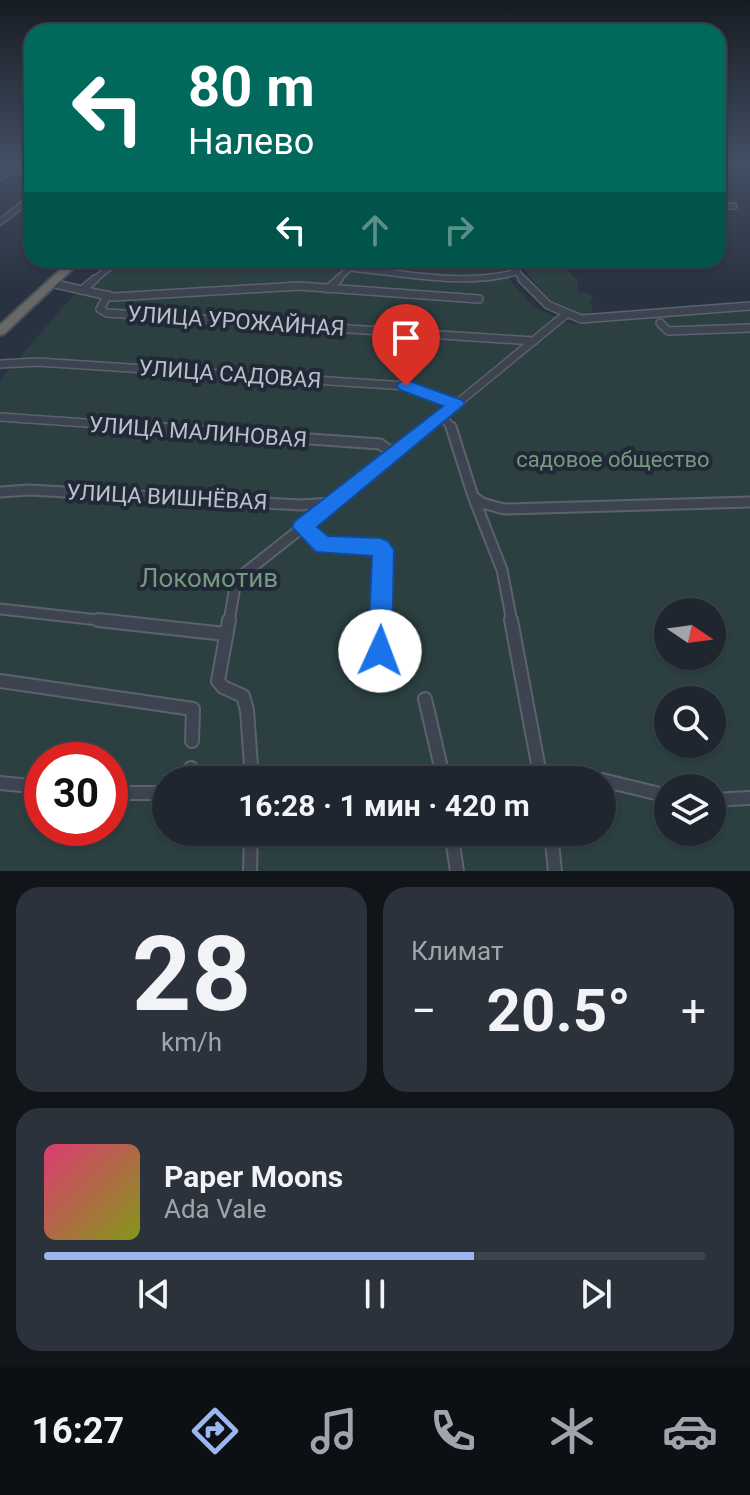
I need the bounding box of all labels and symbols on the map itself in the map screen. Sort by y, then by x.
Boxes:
street label: УЛИЦА УРОЖАЙНАЯ [127,301,345,341]
pin [372,304,440,386]
street label: УЛИЦА САДОВАЯ [138,355,322,393]
street label: УЛИЦА МАЛИНОВАЯ [88,412,308,452]
park label: садовое общество [516,447,710,472]
street label: УЛИЦА ВИШНЁВАЯ [66,479,268,515]
park label: Локомотив [140,563,278,593]
north arrow [654,598,726,670]
position arrow [338,609,422,693]
speed limit sign: 30 [24,742,128,846]

